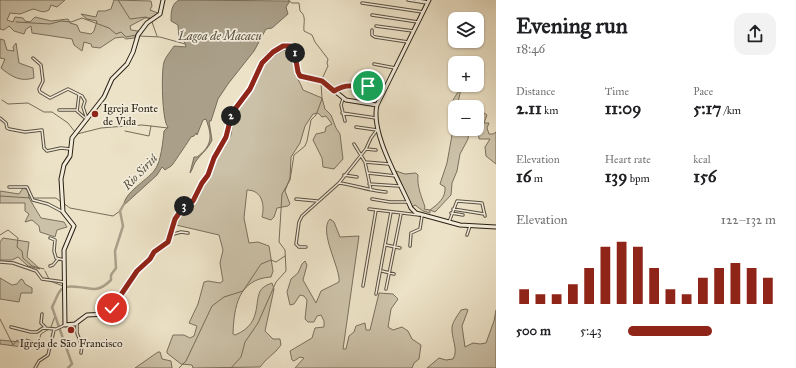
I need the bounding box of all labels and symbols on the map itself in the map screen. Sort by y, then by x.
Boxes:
water label: Lagoa de Macacu [177,29,262,43]
pin: 1 [285,43,305,63]
pin [351,69,385,103]
place label: Igreja Fonte de Vida [103,102,158,128]
pin: 2 [221,106,241,126]
marker: Igreja Fonte de Vida [90,109,100,119]
water label: Rio Siriú [119,151,161,193]
pin: 3 [174,196,194,216]
pin [95,291,129,325]
marker: Igreja de São Francisco [66,325,76,335]
place label: Igreja de São Francisco [19,337,123,350]

